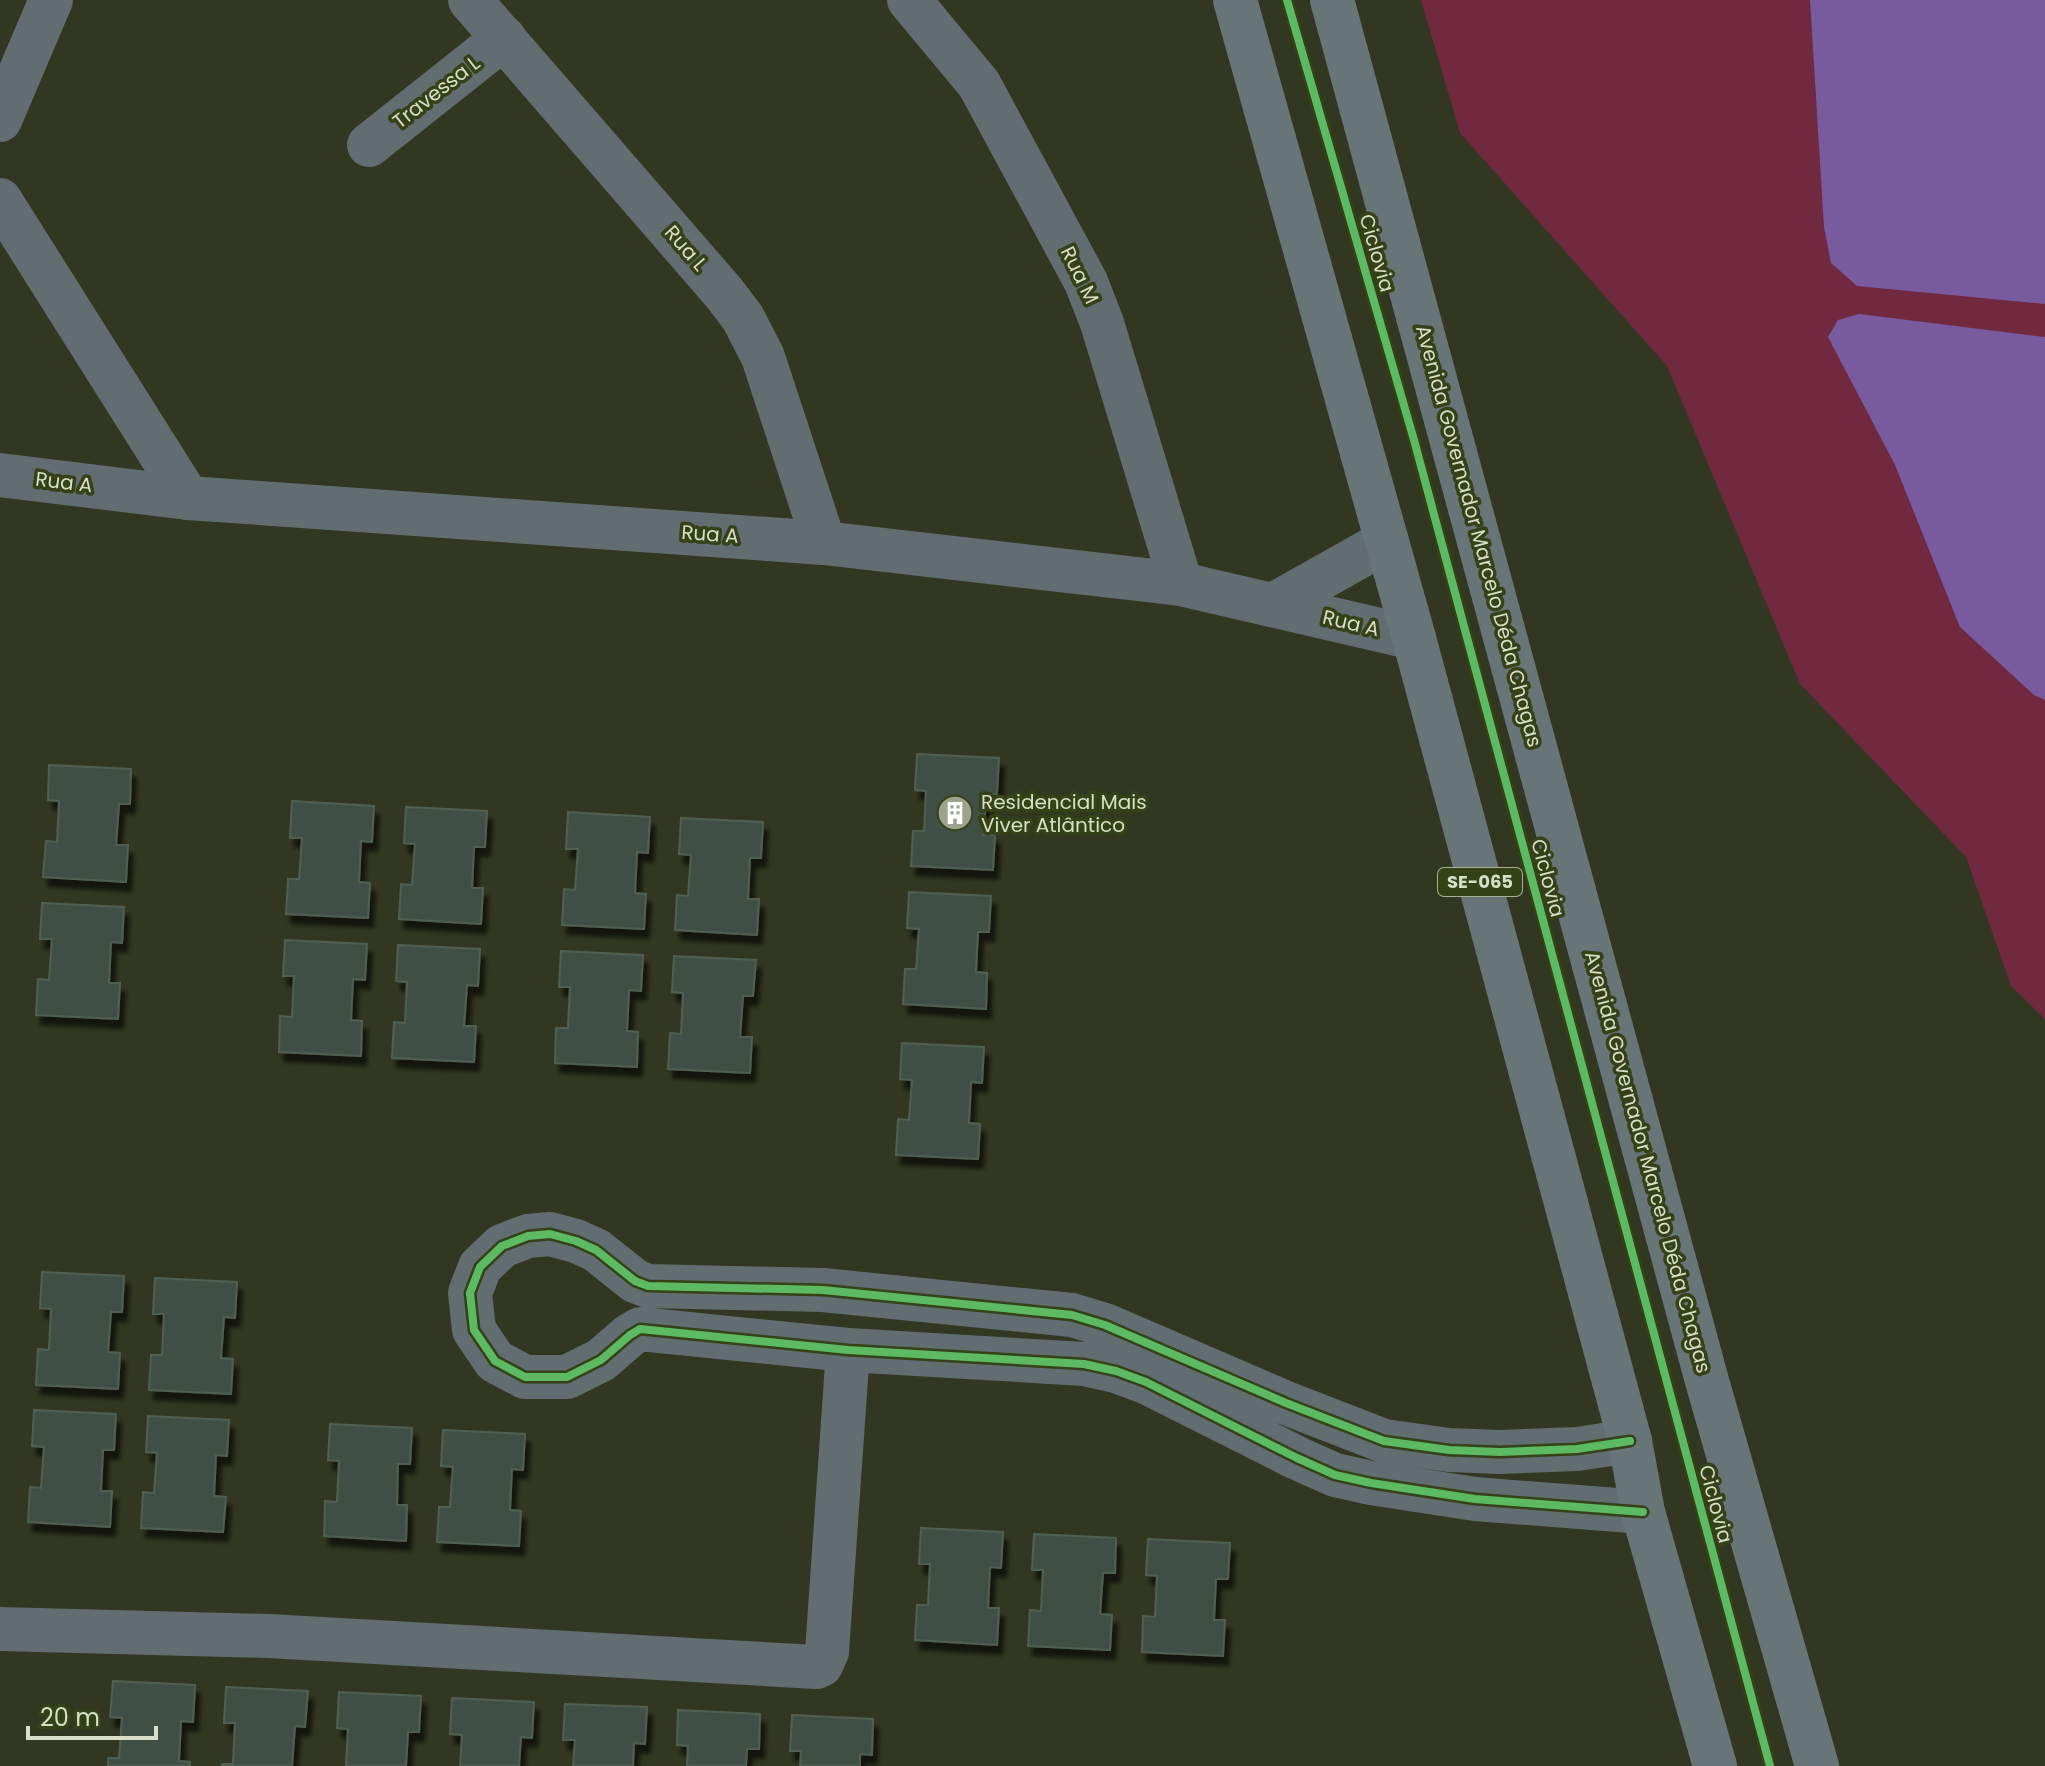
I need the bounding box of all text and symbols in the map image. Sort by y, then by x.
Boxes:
street label: Travessa L [386,49,486,135]
street label: Ciclovia [1353,211,1401,295]
street label: Rua L [658,219,714,277]
street label: Rua M [1054,241,1106,309]
street label: Avenida Governador Marcelo Déda Chagas [1409,322,1549,750]
street label: Rua A [34,465,94,499]
street label: Rua A [680,518,740,550]
street label: Rua A [1320,603,1382,643]
place label: Residencial Mais Viver Atlântico [981,788,1147,839]
building icon: Residencial Mais Viver Atlântico [936,794,974,832]
street label: Ciclovia [1524,836,1572,920]
road number: SE-065 [1438,868,1522,896]
street label: Avenida Governador Marcelo Déda Chagas [1578,948,1718,1376]
street label: Ciclovia [1692,1462,1740,1546]
scale bar [28,1690,156,1740]
text: 20 m [40,1701,100,1734]

